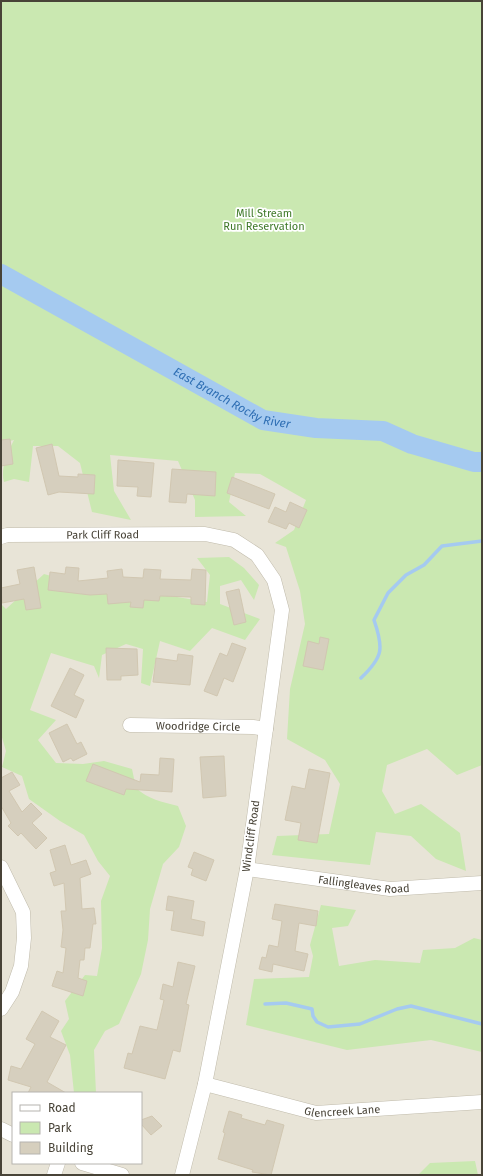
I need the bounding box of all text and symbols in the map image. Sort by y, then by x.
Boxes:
park label: Mill Stream Run Reservation [223,207,305,233]
water label: East Branch Rocky River [171,364,292,431]
street label: Park Cliff Road [66,528,139,541]
street label: Woodridge Circle [156,719,240,733]
street label: Windcliff Road [240,799,262,873]
street label: Fallingleaves Road [317,873,410,896]
legend [12,1092,142,1164]
text: Road [48,1101,76,1115]
street label: Glencreek Lane [303,1102,381,1120]
text: Park [48,1121,72,1135]
text: Building [48,1141,94,1155]

